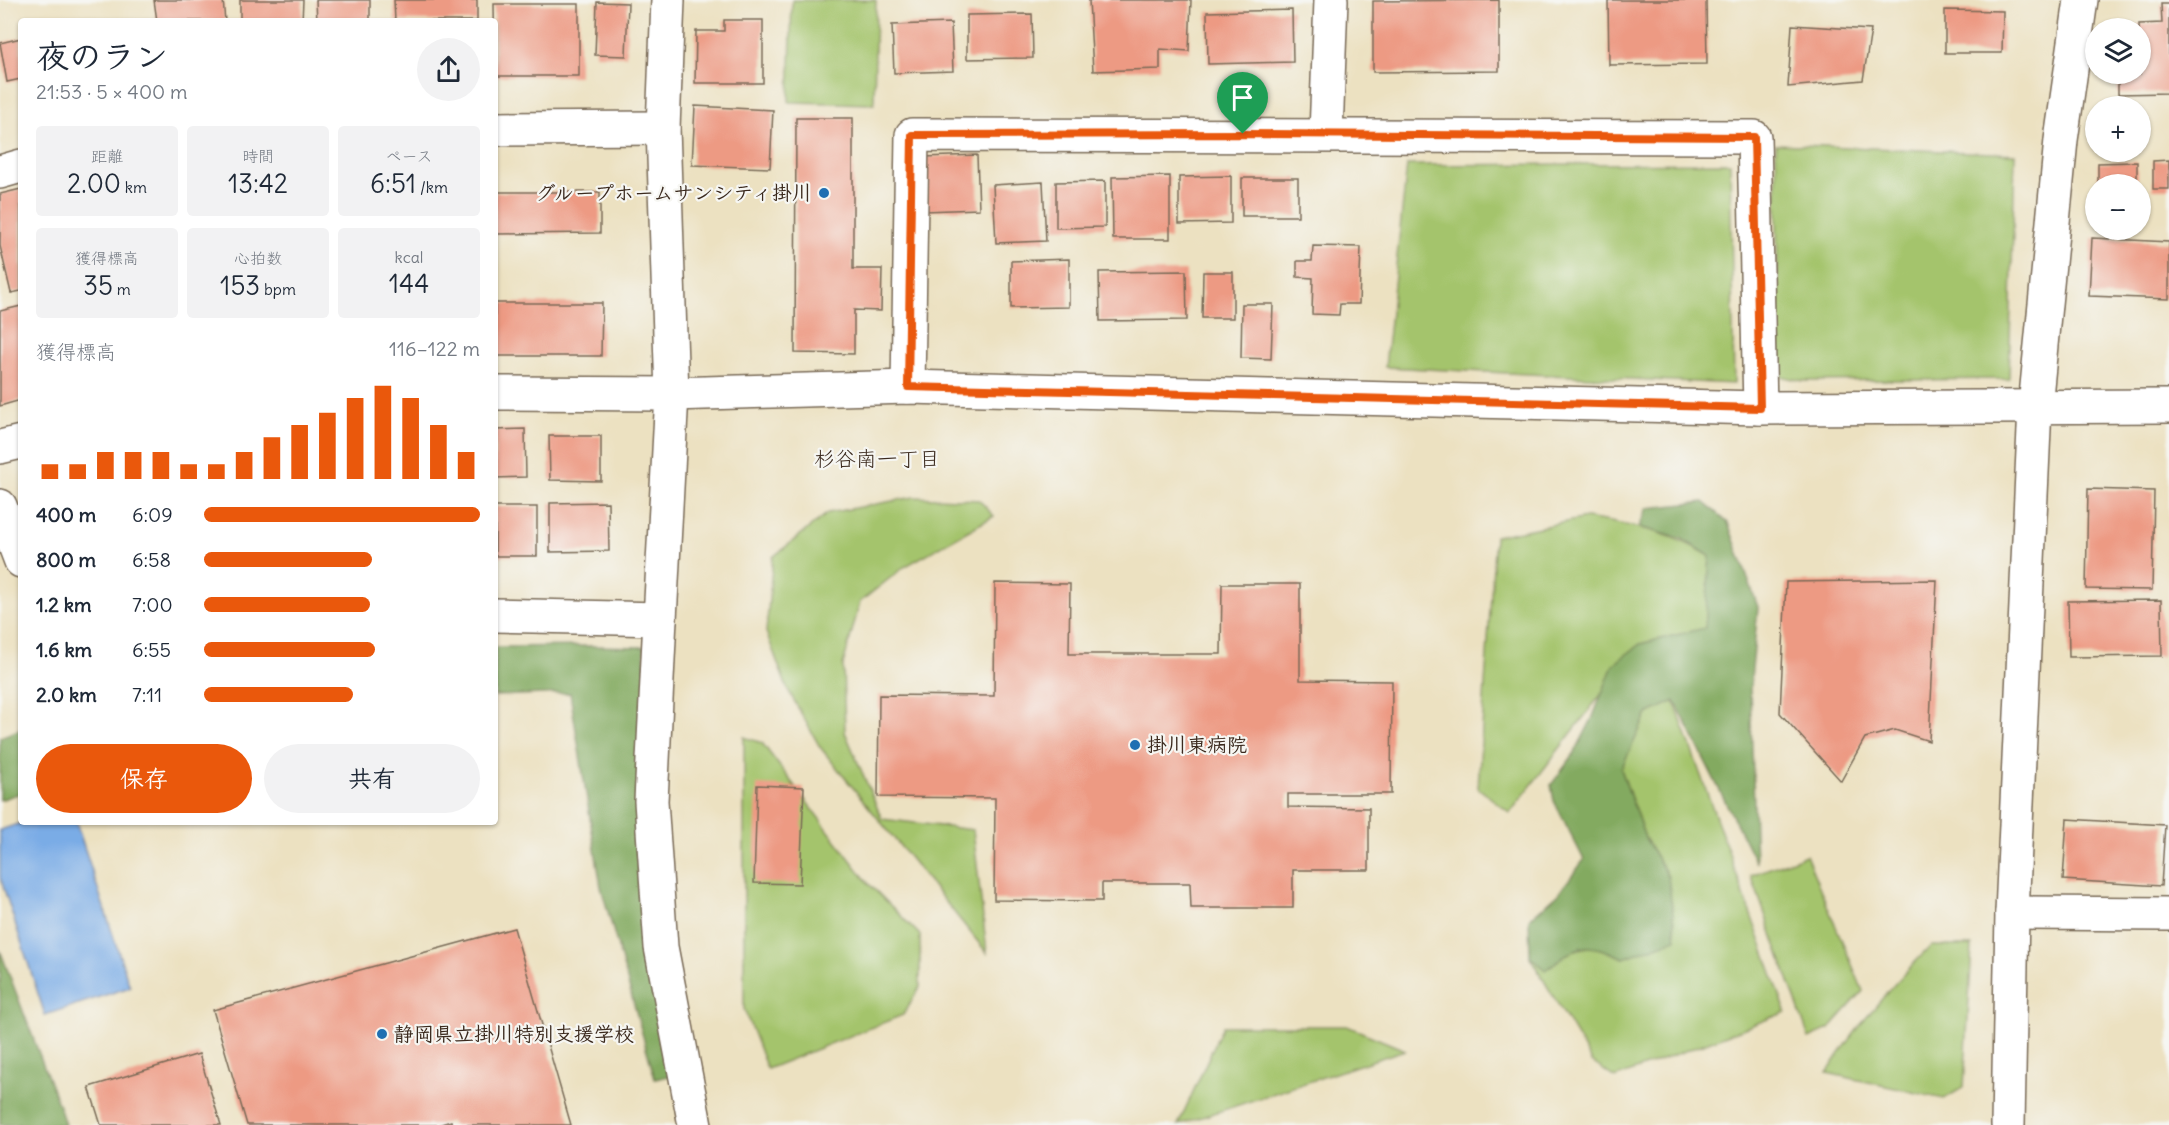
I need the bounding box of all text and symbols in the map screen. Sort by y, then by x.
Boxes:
map controls [2085,18,2151,240]
button: layers [2085,18,2151,84]
text: 夜のラン [36,35,168,77]
button: share [417,38,480,101]
pin [1217,72,1268,134]
text: 21:53 · 5 × 400 m [36,79,188,104]
icon: arrive [1226,81,1259,114]
button: + [2085,96,2151,162]
text: 距離 [91,146,123,166]
text: 時間 [242,146,274,166]
text: ペース [385,146,433,166]
text: 2.00 [67,167,121,200]
text: 13:42 [228,167,288,200]
text: 6:51 [370,167,416,200]
button: − [2085,174,2151,240]
text: km [121,177,147,197]
text: /km [416,177,448,197]
place label: グループホームサンシティ掛川 [536,180,812,205]
marker: グループホームサンシティ掛川 [817,186,831,200]
text: kcal [395,247,423,267]
text: 獲得標高 [75,248,139,268]
text: 心拍数 [234,248,282,268]
text: 144 [389,267,429,300]
text: 35 [83,269,113,302]
text: 153 [220,269,260,302]
text: m [113,279,131,299]
text: bpm [260,279,296,299]
text: 116–122 m [389,336,480,361]
text: 獲得標高 [36,339,116,364]
district label: 杉谷南一丁目 [814,445,940,472]
text: 400 m [36,502,96,527]
text: 6:09 [132,502,173,527]
text: 800 m [36,547,96,572]
text: 6:58 [132,547,171,572]
text: 1.2 km [36,592,92,617]
text: 7:00 [132,592,173,617]
text: 1.6 km [36,637,92,662]
text: 6:55 [132,637,171,662]
text: 2.0 km [36,682,97,707]
text: 7:11 [132,682,162,707]
place label: 掛川東病院 [1147,732,1247,757]
marker: 掛川東病院 [1128,738,1142,752]
button: 保存 [36,744,252,813]
button: 共有 [264,744,480,813]
place label: 静岡県立掛川特別支援学校 [394,1021,634,1046]
marker: 静岡県立掛川特別支援学校 [375,1027,389,1041]

